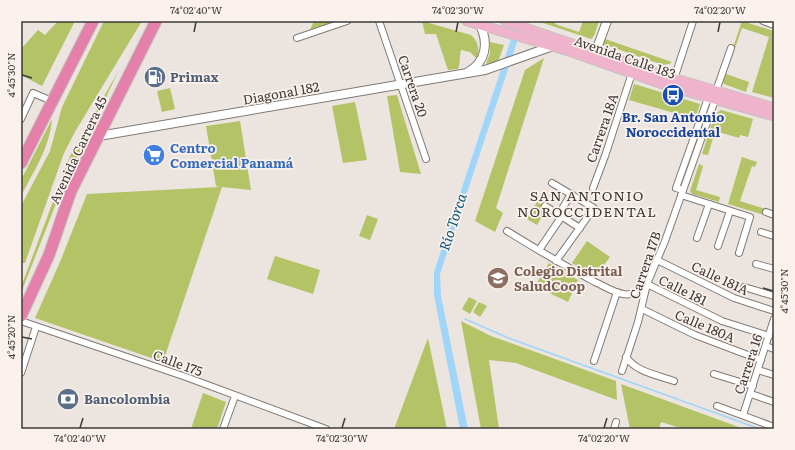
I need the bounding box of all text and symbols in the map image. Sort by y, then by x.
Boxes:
text: 74°02'40"W [170,2,222,17]
text: 74°02'30"W [432,2,484,17]
text: 74°02'20"W [694,2,746,17]
street label: Avenida Calle 183 [572,30,678,83]
street label: Carrera 20 [394,52,433,120]
text: 4°45'30"N [3,53,18,97]
fuel station icon: Primax [142,64,168,90]
place label: Primax [170,67,219,86]
street label: Diagonal 182 [241,76,321,109]
bus stop icon: Br. San Antonio Noroccidental [660,82,686,108]
street label: Carrera 18A [581,90,622,165]
street label: Avenida Carrera 45 [44,92,111,207]
place label: Br. San Antonio Noroccidental [622,107,724,141]
place label: Centro Comercial Panamá [170,138,294,172]
supermarket icon: Centro Comercial Panamá [141,142,167,168]
district label: SAN ANTONIO NOROCCIDENTAL [517,185,657,221]
water label: Río Torca [433,190,471,253]
street label: Carrera 17B [624,228,665,301]
street label: Calle 181A [688,256,752,299]
place label: Colegio Distrital SaludCoop [514,261,623,295]
school or university icon: Colegio Distrital SaludCoop [485,265,511,291]
text: 4°45'30"N [776,269,791,313]
street label: Calle 181 [656,270,711,309]
street label: Calle 180A [672,304,738,347]
text: 4°45'20"N [3,315,18,359]
street label: Carrera 16 [729,331,766,397]
street label: Calle 175 [151,345,206,380]
bank icon: Bancolombia [55,386,81,412]
place label: Bancolombia [84,389,171,408]
text: 74°02'40"W [54,430,106,445]
text: 74°02'30"W [316,430,368,445]
text: 74°02'20"W [578,430,630,445]

